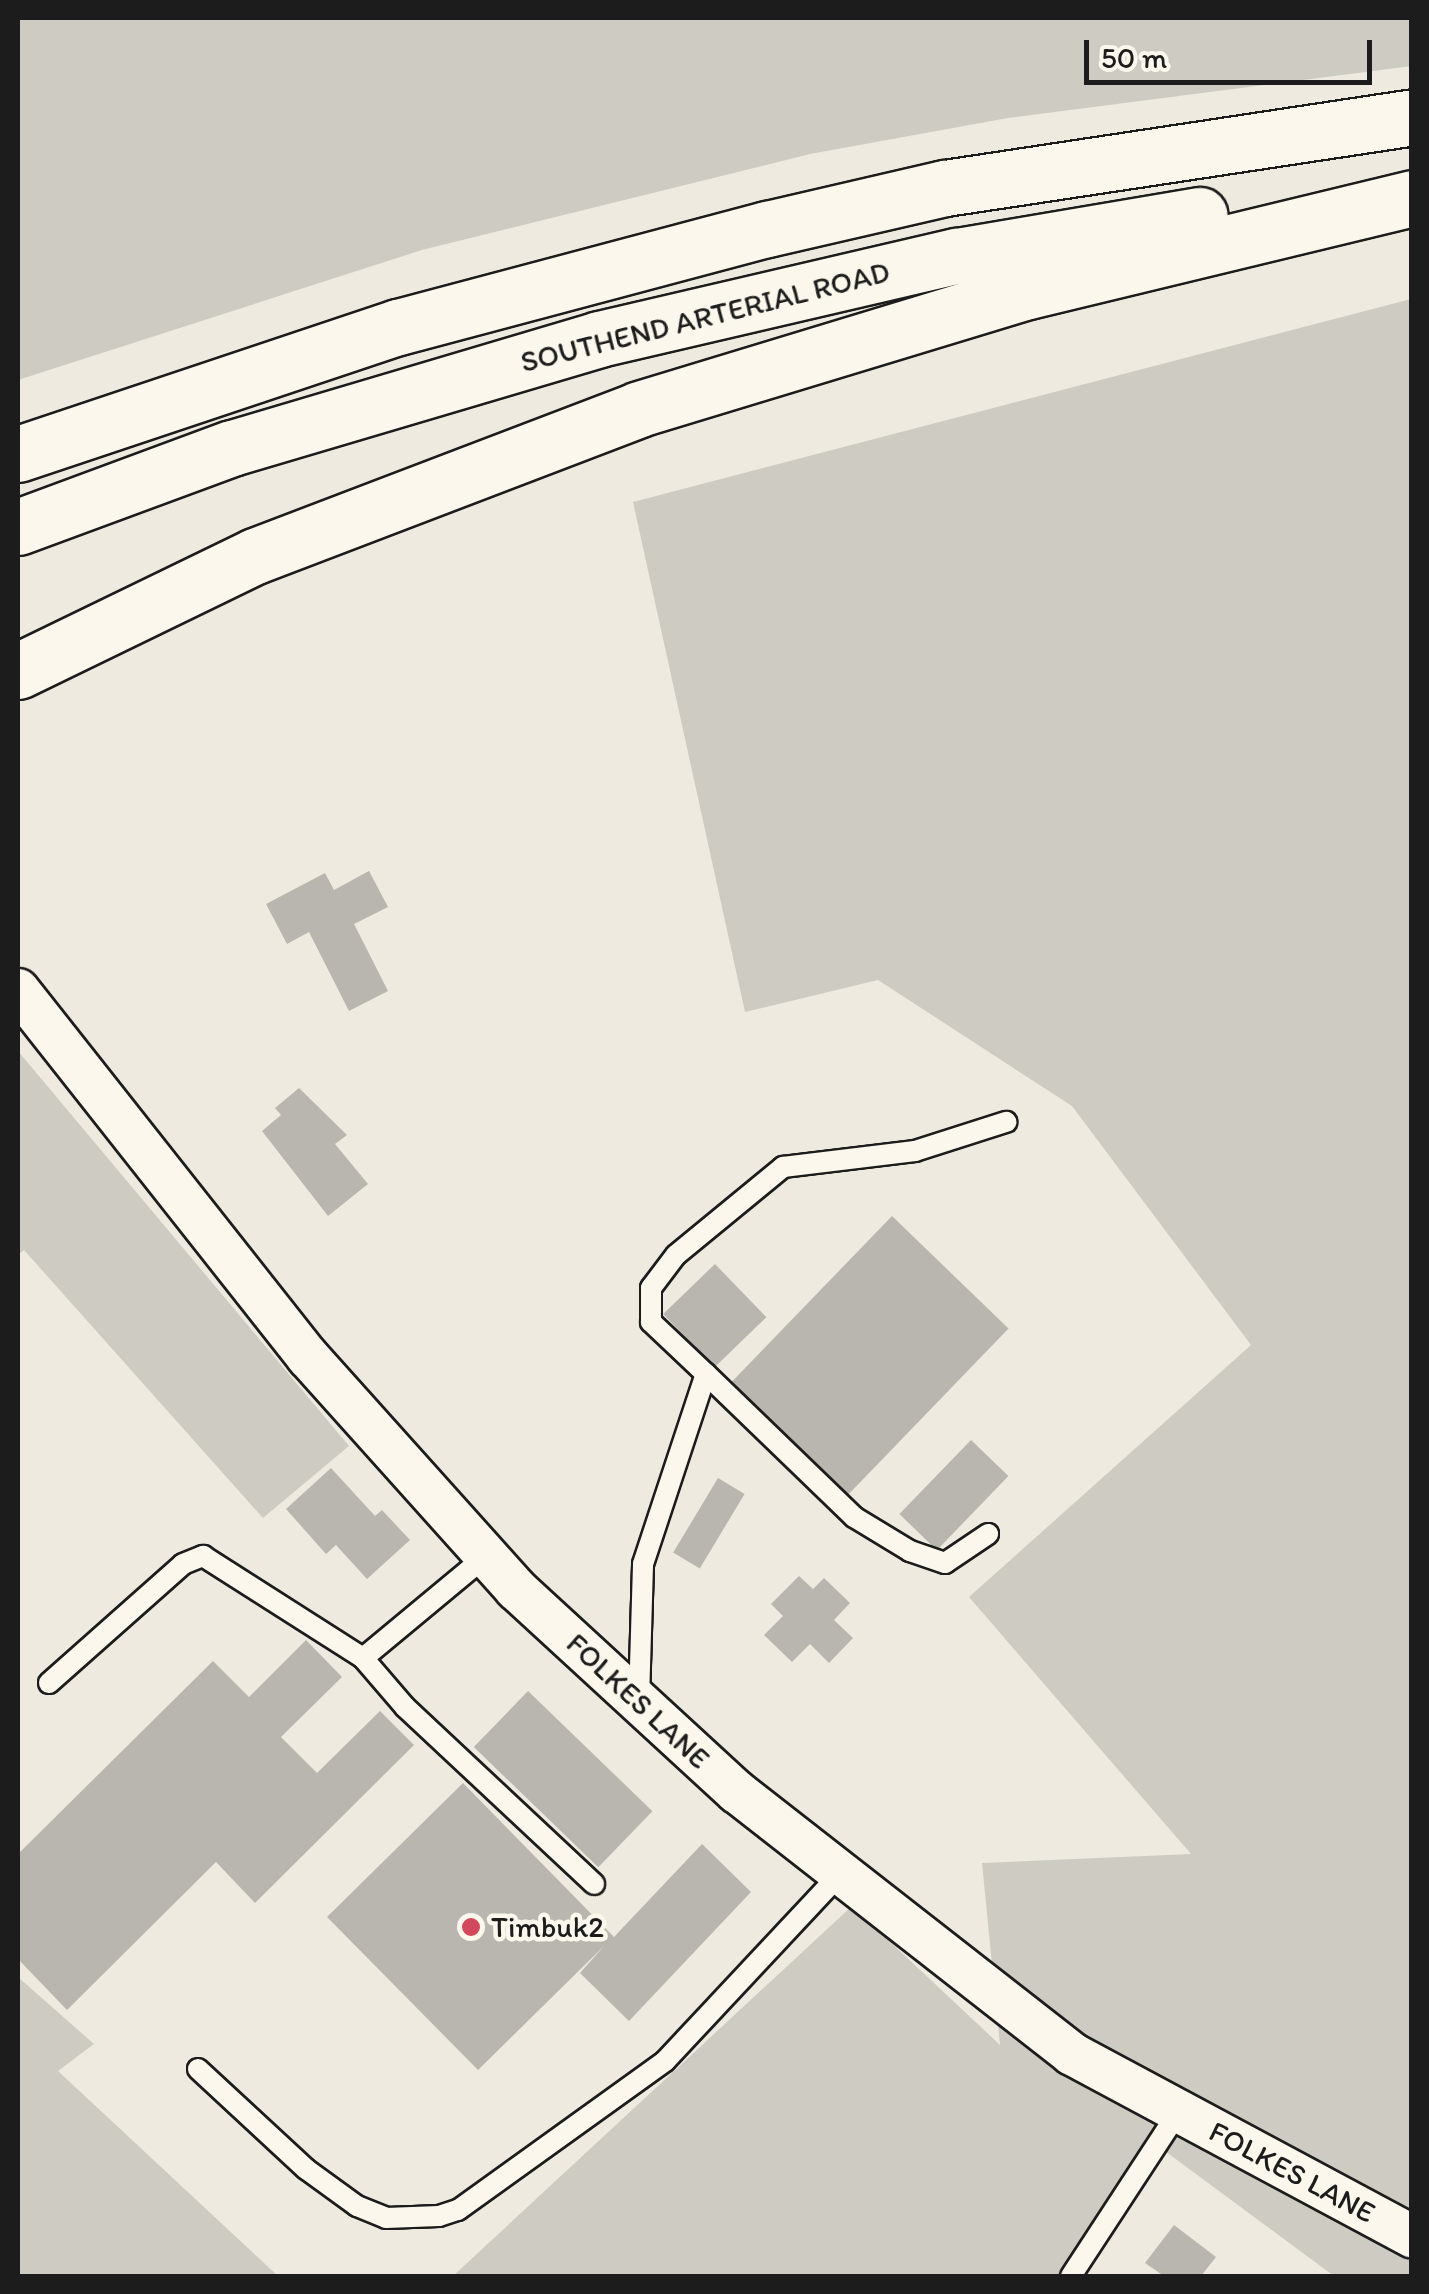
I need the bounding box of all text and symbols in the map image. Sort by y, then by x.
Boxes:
scale bar [1089,20,1376,82]
text: 50 m [1101,39,1167,76]
street label: SOUTHEND ARTERIAL ROAD [517,254,893,380]
street label: FOLKES LANE [559,1625,717,1777]
place label: Timbuk2 [491,1909,604,1945]
marker: Timbuk2 [460,1916,482,1938]
street label: FOLKES LANE [1203,2113,1381,2231]

